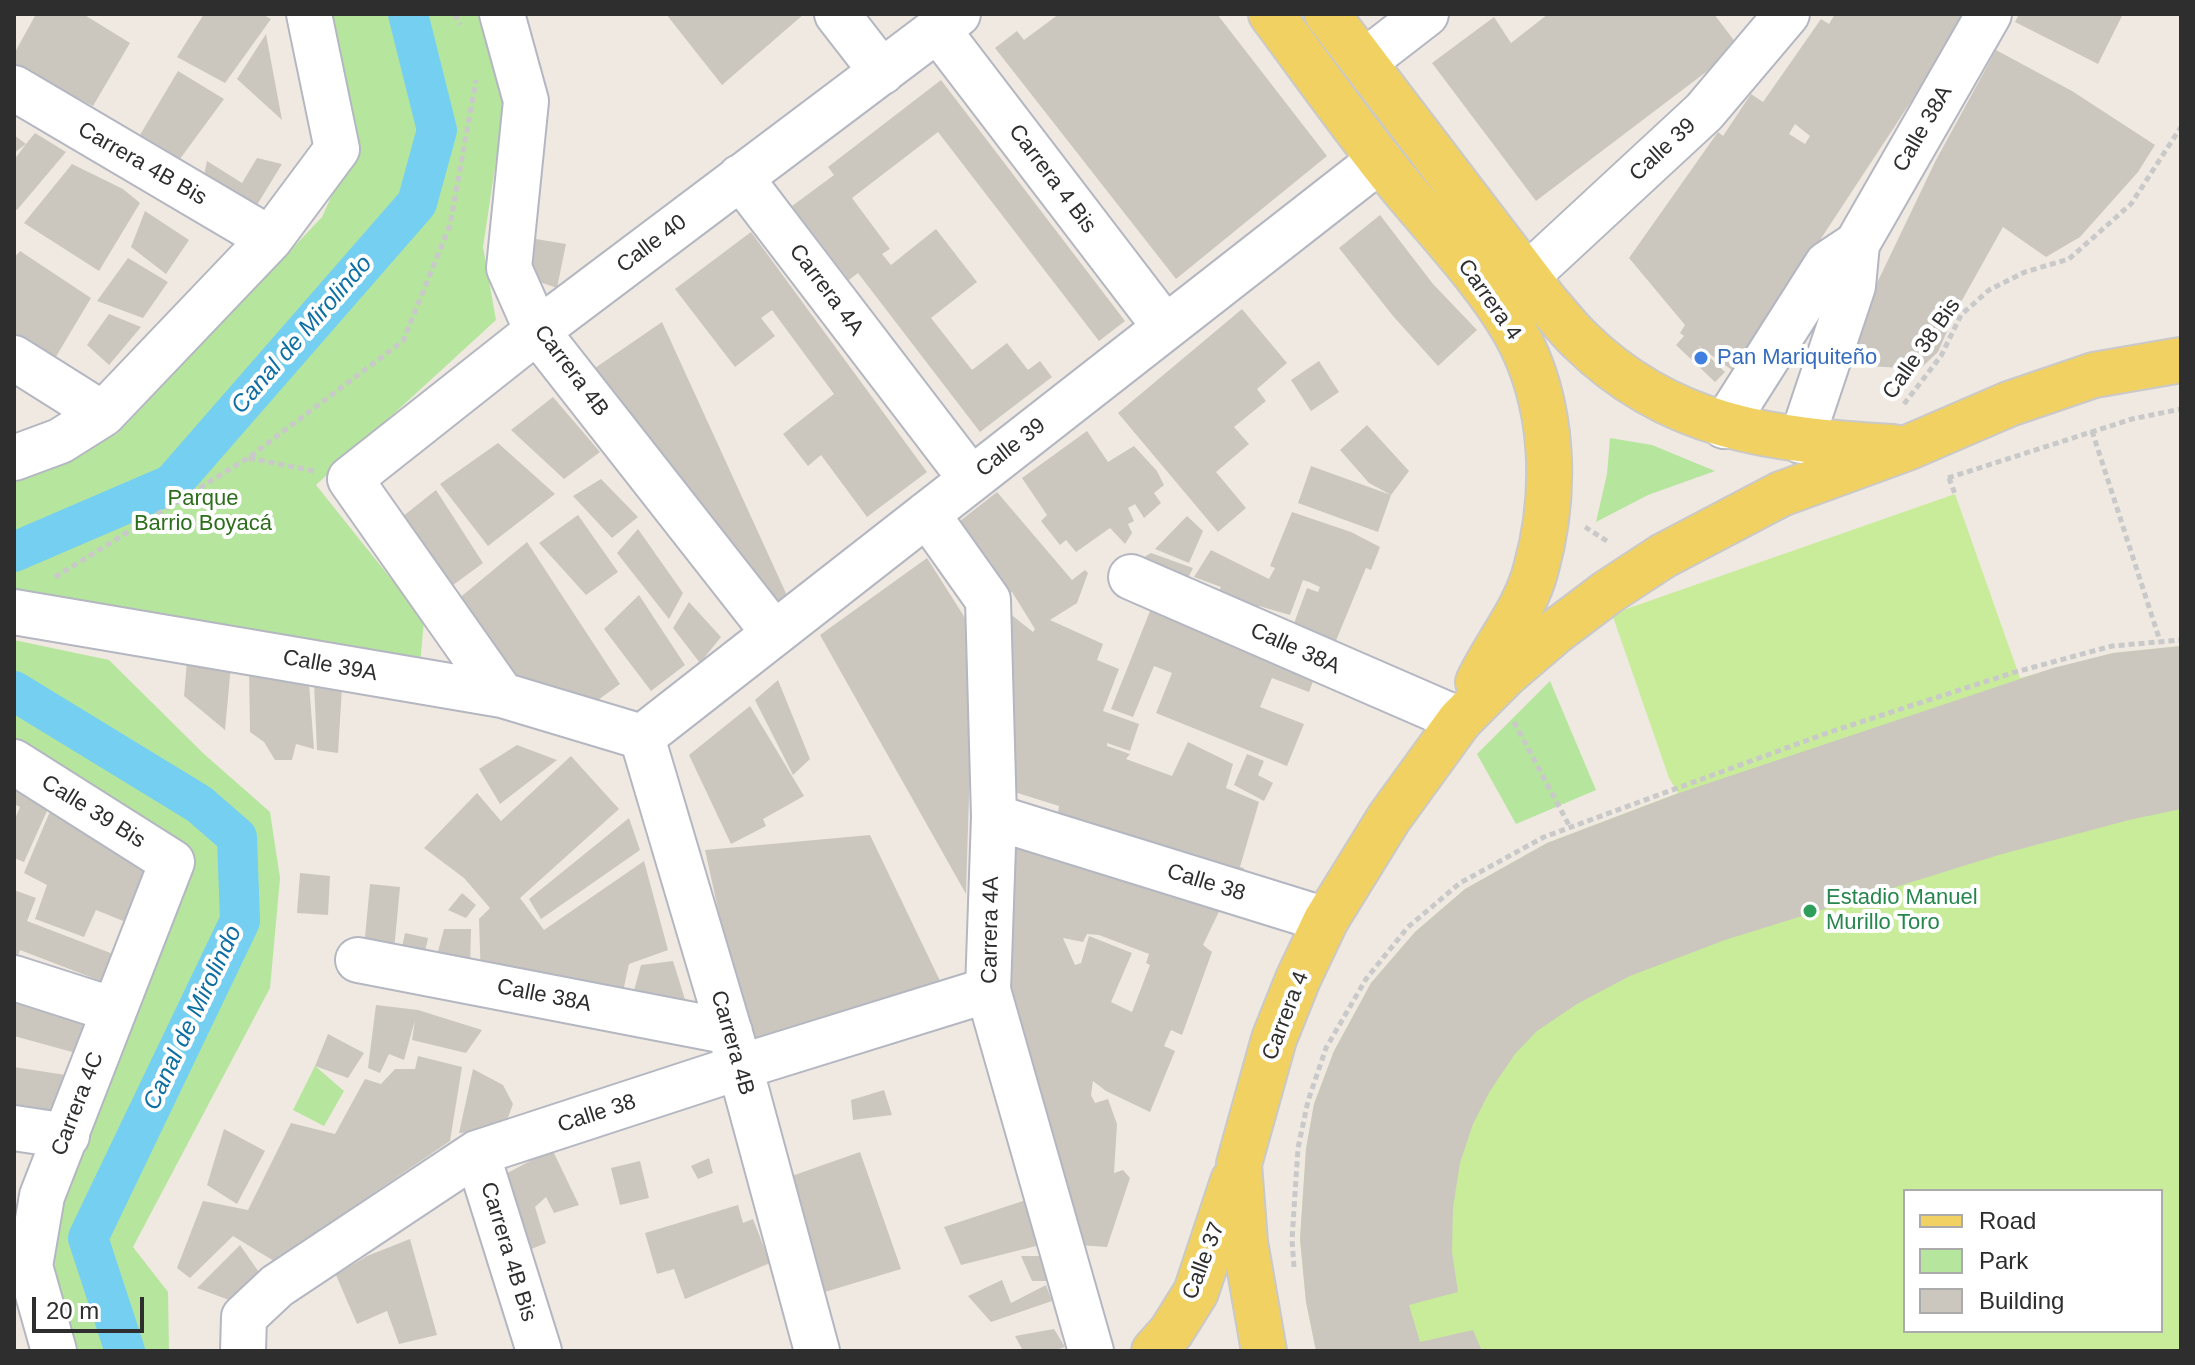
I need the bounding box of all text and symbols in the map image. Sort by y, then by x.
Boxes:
street label: Calle 38A [1888,81,1958,177]
street label: Calle 39 [1624,113,1702,187]
street label: Carrera 4B Bis [73,117,211,211]
street label: Carrera 4 Bis [1002,119,1102,239]
street label: Calle 40 [612,209,692,279]
street label: Carrera 4A [783,239,869,341]
water label: Canal de Mirolindo [225,250,379,420]
street label: Carrera 4 [1452,254,1526,346]
street label: Calle 38 Bis [1878,293,1966,405]
street label: Carrera 4B [528,320,614,422]
place label: Pan Mariquiteño [1717,345,1877,371]
marker: Pan Mariquiteño [1692,349,1710,367]
street label: Calle 39 [971,413,1051,483]
park label: Parque Barrio Boyacá [134,486,272,538]
street label: Calle 38A [1246,618,1344,680]
street label: Calle 39A [281,645,379,687]
street label: Calle 39 Bis [36,770,150,854]
street label: Calle 38 [1164,859,1248,907]
street label: Carrera 4A [977,876,1005,984]
place label: Estadio Manuel Murillo Toro [1826,885,1978,936]
marker: Estadio Manuel Murillo Toro [1801,902,1819,920]
water label: Canal de Mirolindo [138,921,248,1115]
street label: Carrera 4 [1257,968,1315,1064]
street label: Calle 38A [495,974,593,1018]
street label: Carrera 4B [704,988,760,1098]
street label: Carrera 4C [46,1048,110,1160]
street label: Calle 38 [555,1089,639,1139]
street label: Carrera 4B Bis [474,1179,542,1325]
legend [1903,1189,2163,1333]
text: Road [1979,1207,2036,1234]
street label: Calle 37 [1177,1219,1231,1303]
text: Park [1979,1247,2028,1274]
scale bar [36,1281,148,1331]
text: Building [1979,1287,2064,1314]
text: 20 m [46,1297,99,1324]

